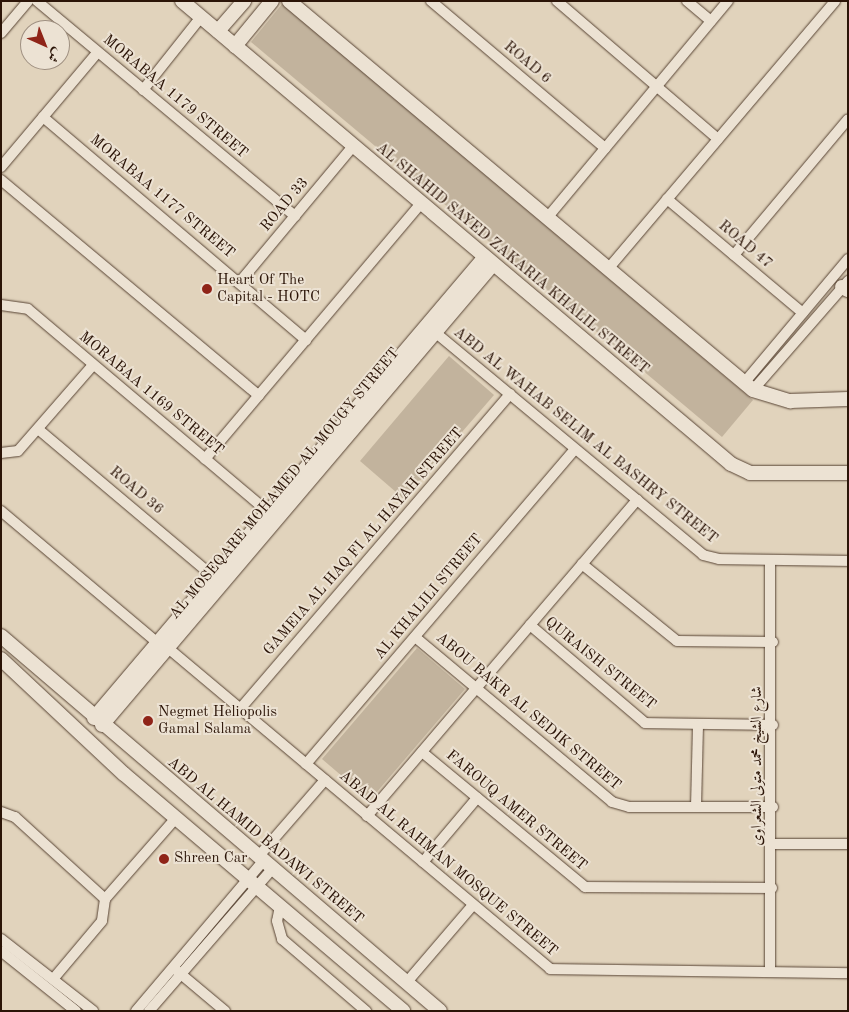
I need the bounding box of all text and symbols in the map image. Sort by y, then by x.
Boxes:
north arrow [20,20,70,70]
street label: MORABAA 1179 STREET [99,31,251,163]
street label: ROAD 6 [500,38,554,88]
text: ش [45,45,65,65]
street label: MORABAA 1177 STREET [86,131,238,263]
street label: AL SHAHID SAYED ZAKARIA KHALIL STREET [372,139,652,379]
street label: ROAD 33 [257,174,313,236]
street label: ROAD 47 [714,217,776,273]
place label: Heart Of The Capital - HOTC [217,271,320,306]
marker: Heart Of The Capital - HOTC [201,283,213,295]
street label: ABD AL WAHAB SELIM AL BASHRY STREET [449,324,721,548]
street label: MORABAA 1169 STREET [75,328,227,460]
street label: AL MOSEQARE MOHAMED AL MOUGY STREET [166,345,404,623]
street label: GAMEIA AL HAQ FI AL HAYAH STREET [260,425,468,659]
street label: ROAD 36 [105,463,167,519]
street label: AL KHALILI STREET [371,530,487,664]
street label: QURAISH STREET [541,614,659,714]
street label: ABOU BAKR AL SEDIK STREET [432,629,624,795]
street label: شارع الشيخ محمد متولى الشعراوى [749,686,767,846]
place label: Negmet Heliopolis Gamal Salama [158,703,277,738]
marker: Negmet Heliopolis Gamal Salama [142,715,154,727]
street label: FAROUQ AMER STREET [442,747,590,875]
street label: ABD AL HAMID BADAWI STREET [163,754,367,928]
street label: ABAD AL RAHMAN MOSQUE STREET [335,767,561,961]
place label: Shreen Car [174,850,247,868]
marker: Shreen Car [158,853,170,865]

